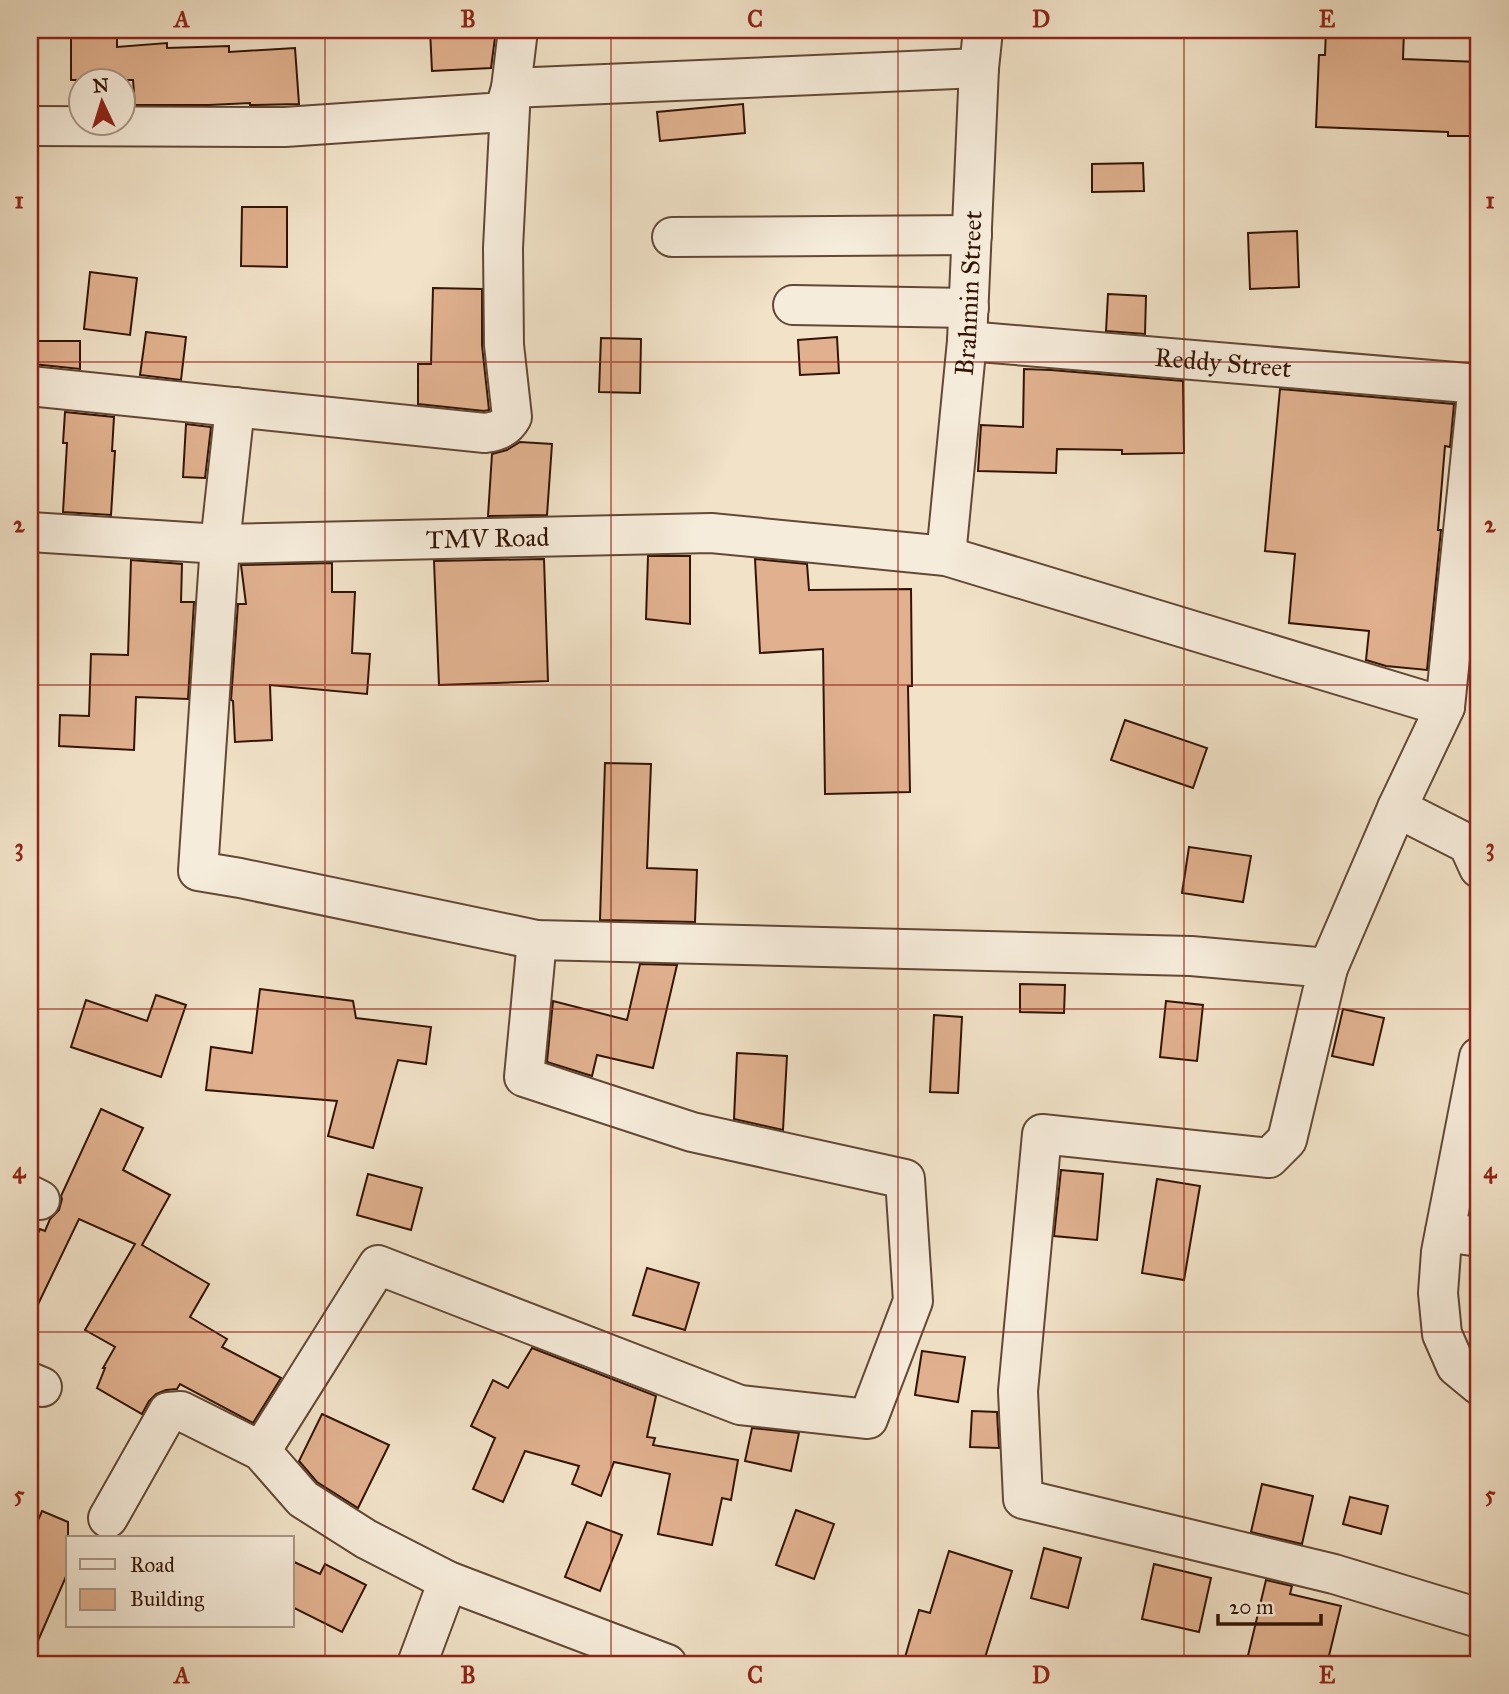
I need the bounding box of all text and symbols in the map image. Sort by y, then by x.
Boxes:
text: A [172,5,190,33]
text: B [460,5,476,33]
text: C [747,5,763,33]
text: D [1032,5,1050,33]
text: E [1319,5,1336,33]
north arrow [66,66,136,136]
text: N [92,74,110,98]
text: 1 [14,186,24,214]
text: 1 [1485,186,1495,214]
street label: Brahmin Street [948,210,989,377]
street label: Reddy Street [1153,341,1293,384]
text: 2 [13,510,25,538]
text: 2 [1484,510,1496,538]
street label: TMV Road [425,521,550,555]
text: 3 [14,833,24,862]
text: 3 [1485,833,1495,862]
text: 4 [13,1156,27,1184]
text: 4 [1484,1156,1498,1184]
text: 5 [14,1480,25,1508]
text: 5 [1485,1480,1496,1508]
legend [66,1536,294,1628]
text: Road [130,1552,175,1578]
scale bar [1218,1582,1322,1626]
text: Building [130,1586,204,1612]
text: 20 m [1229,1594,1274,1620]
text: A [172,1661,190,1689]
text: B [460,1661,476,1689]
text: C [747,1661,763,1689]
text: D [1032,1661,1050,1689]
text: E [1319,1661,1336,1689]

